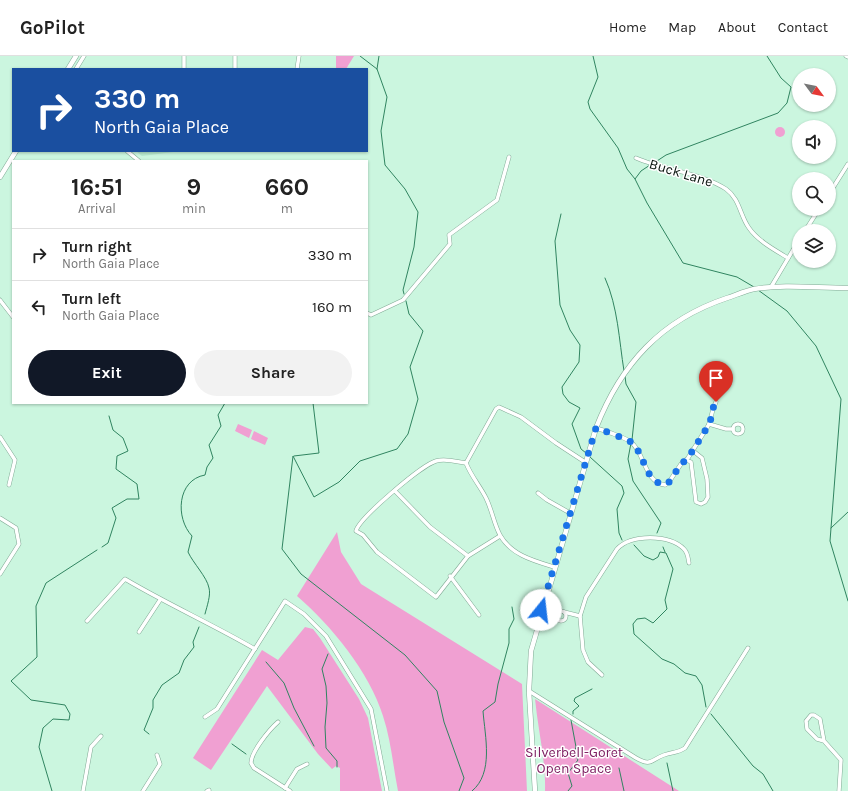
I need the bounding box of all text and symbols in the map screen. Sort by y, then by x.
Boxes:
text: GoPilot [20,17,85,39]
text: Home [609,19,646,36]
text: Map [668,19,696,36]
text: About [718,19,756,36]
text: Contact [778,19,828,36]
north arrow [792,68,836,112]
map controls [792,68,836,268]
text: 330 m [94,82,180,115]
icon: right [28,84,80,136]
text: North Gaia Place [94,116,229,138]
button: sound [792,120,836,164]
street label: Buck Lane [647,155,715,191]
button: search [792,172,836,216]
text: 16:51 [71,173,123,201]
text: 9 [187,173,201,201]
text: 660 [265,173,309,201]
text: Arrival [78,201,116,216]
text: min [182,201,206,216]
text: m [281,201,293,216]
button: layers [792,224,836,268]
text: Turn right [62,238,132,256]
icon: right [28,244,50,266]
text: 330 m [308,246,352,264]
text: North Gaia Place [62,256,160,271]
text: Turn left [62,290,121,308]
icon: left [28,296,50,318]
text: 160 m [312,298,352,316]
text: North Gaia Place [62,308,160,323]
button: Exit [28,350,186,396]
button: Share [194,350,352,396]
pin [699,361,733,402]
icon: arrive [705,367,727,389]
position arrow [520,589,562,631]
park label: Silverbell-Goret Open Space [525,744,623,777]

